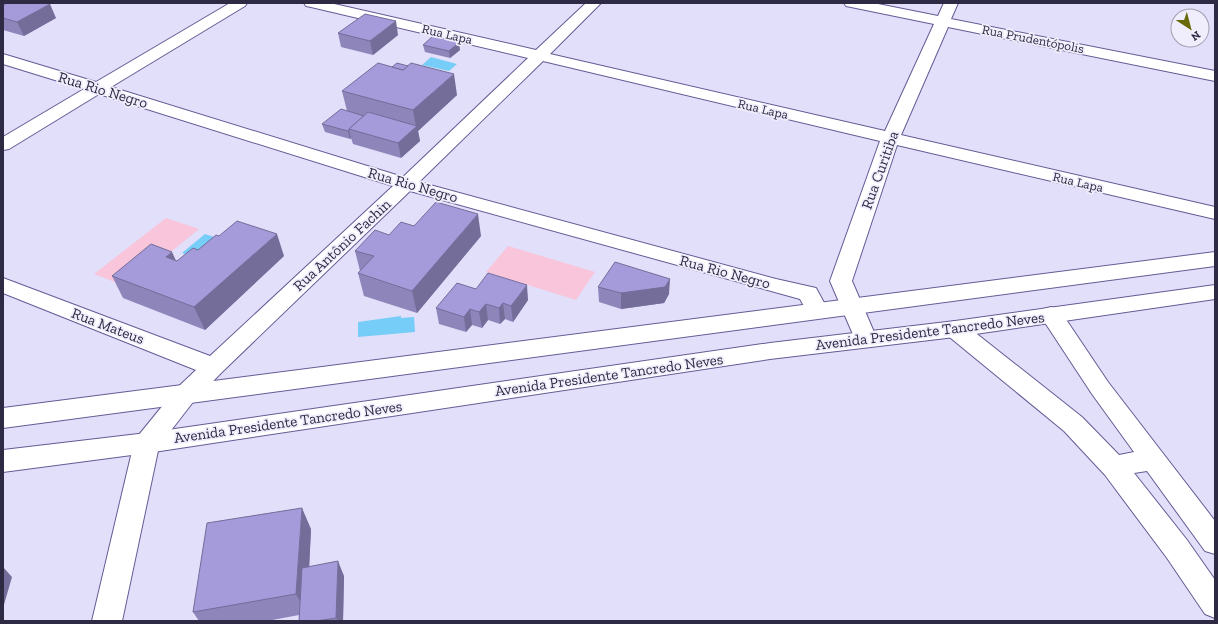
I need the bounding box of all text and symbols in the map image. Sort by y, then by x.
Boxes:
north arrow [1170,8,1210,48]
street label: Rua Lapa [420,21,474,47]
street label: Rua Prudentópolis [981,22,1086,56]
text: N [1188,28,1203,44]
street label: Rua Rio Negro [56,68,150,112]
street label: Rua Lapa [736,96,790,122]
street label: Rua Curitiba [858,128,902,212]
street label: Rua Rio Negro [366,164,460,207]
street label: Rua Lapa [1051,169,1105,195]
street label: Rua Antônio Fachin [289,195,395,295]
street label: Rua Rio Negro [678,251,772,293]
street label: Rua Mateus [69,304,147,348]
street label: Avenida Presidente Tancredo Neves [815,308,1045,354]
street label: Avenida Presidente Tancredo Neves [494,350,724,400]
street label: Avenida Presidente Tancredo Neves [173,397,403,447]

